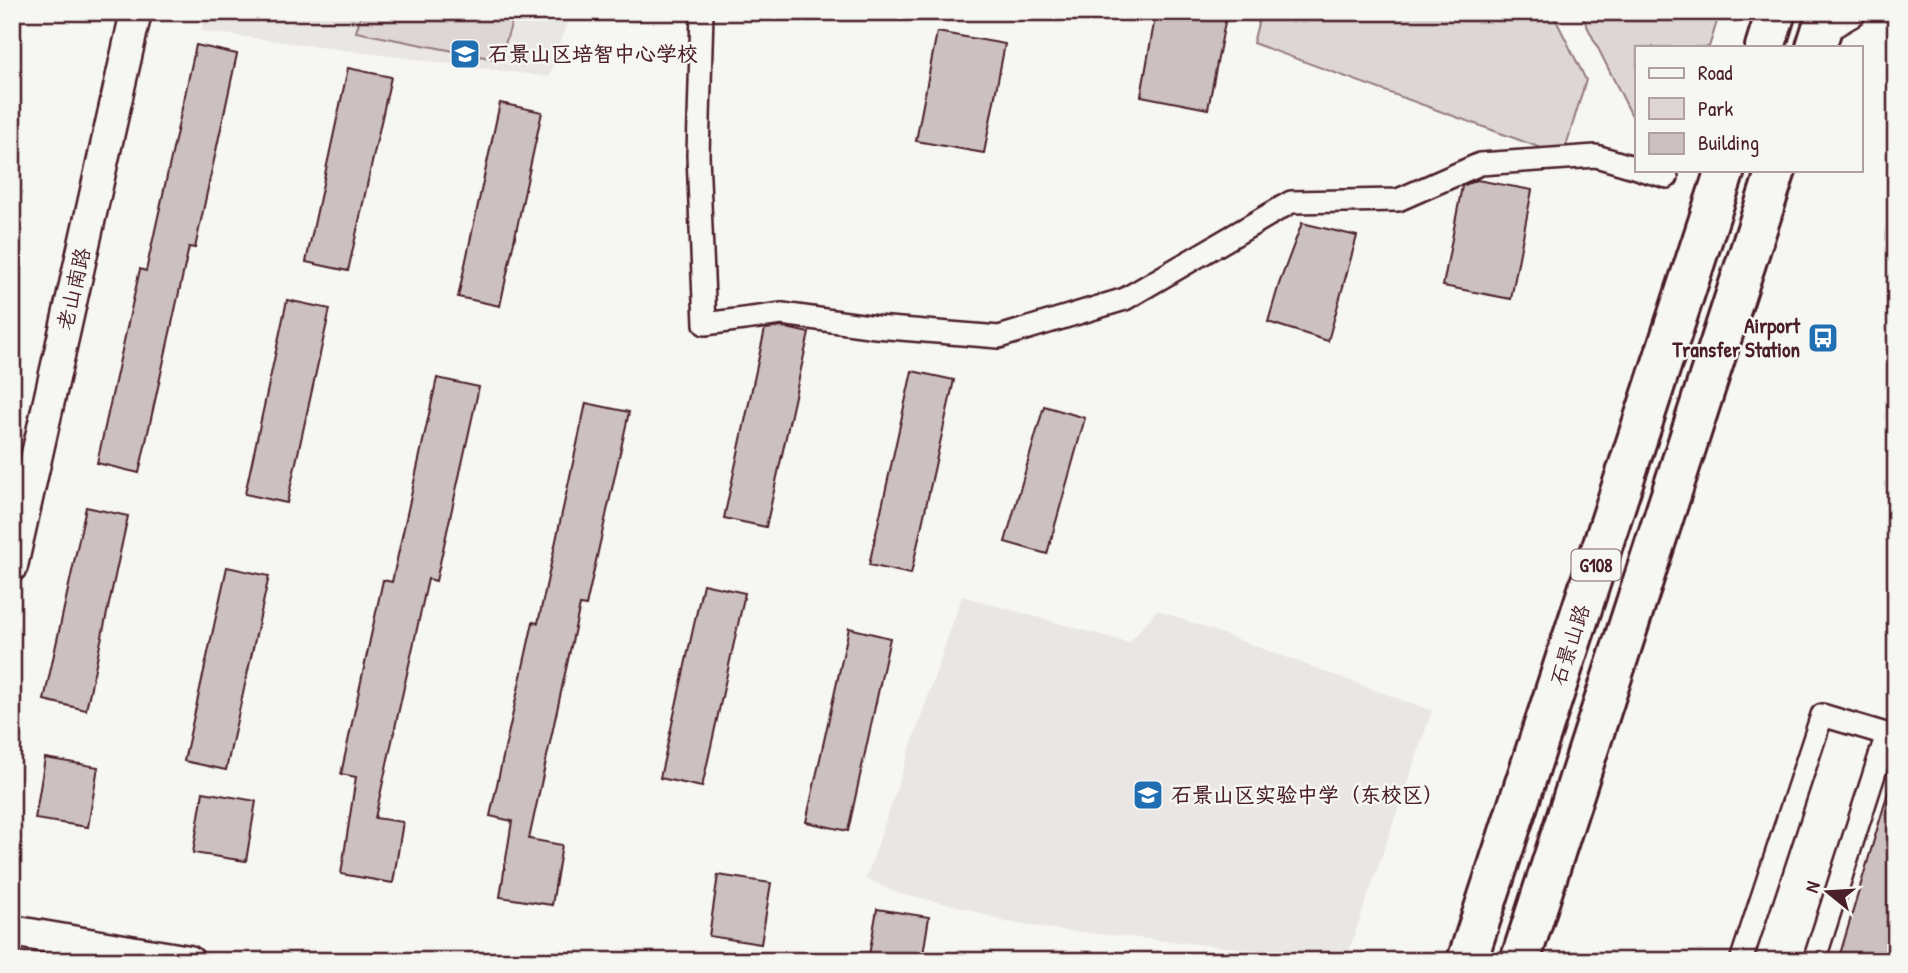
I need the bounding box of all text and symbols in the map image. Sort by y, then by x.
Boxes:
school or university icon: 石景山区培智中心学校 [448,37,482,71]
place label: 石景山区培智中心学校 [488,39,698,68]
legend [1635,46,1862,172]
text: Road [1698,58,1732,87]
text: Park [1698,94,1733,123]
text: Building [1698,128,1759,157]
street label: 老山南路 [50,245,97,333]
place label: Airport Transfer Station [1671,311,1801,364]
bus stop icon: Airport Transfer Station [1806,321,1840,355]
road number: G108 [1572,550,1620,580]
street label: 石景山路 [1543,600,1596,689]
school or university icon: 石景山区实验中学（东校区） [1131,778,1165,812]
place label: 石景山区实验中学（东校区） [1171,780,1444,809]
north arrow [1792,858,1862,928]
text: N [1798,878,1826,896]

